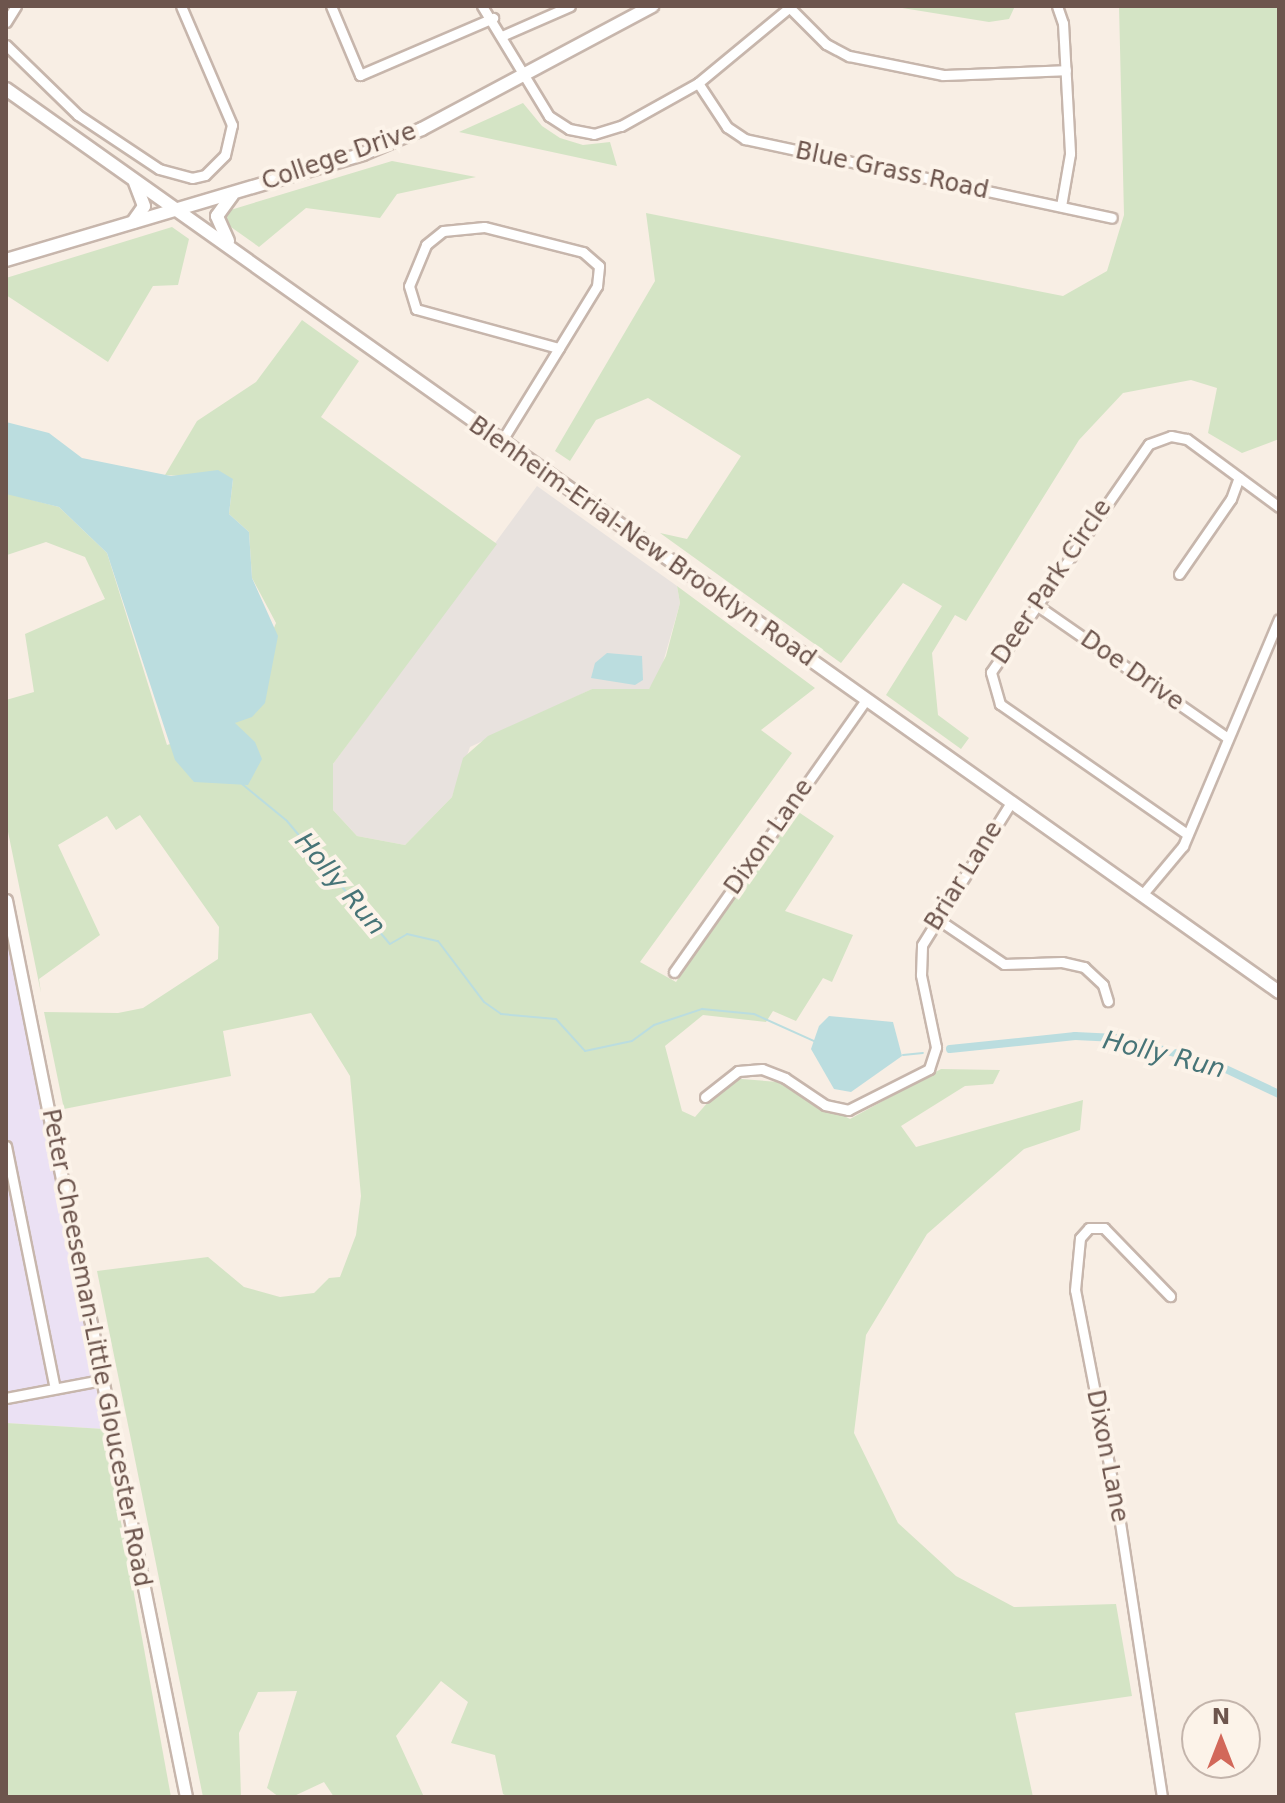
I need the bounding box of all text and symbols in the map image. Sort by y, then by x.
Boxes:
street label: College Drive [258,117,420,197]
street label: Blue Grass Road [793,136,991,206]
street label: Blenheim-Erial-New Brooklyn Road [463,411,821,673]
street label: Deer Park Circle [986,494,1118,670]
street label: Doe Drive [1075,625,1189,717]
street label: Dixon Lane [719,774,819,900]
street label: Briar Lane [919,816,1009,936]
water label: Holly Run [288,826,392,942]
water label: Holly Run [1100,1025,1228,1085]
street label: Peter Cheeseman-Little Gloucester Road [35,1107,157,1589]
street label: Dixon Lane [1080,1387,1134,1525]
north arrow [1181,1699,1261,1779]
text: N [1212,1704,1230,1729]

